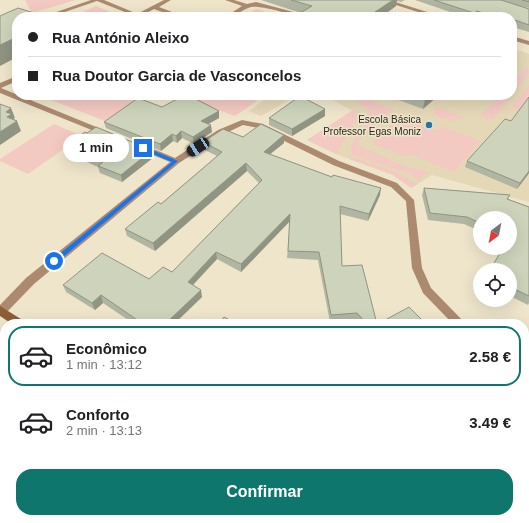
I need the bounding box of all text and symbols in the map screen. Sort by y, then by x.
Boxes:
text: Rua António Aleixo [52,29,189,46]
text: Rua Doutor Garcia de Vasconcelos [52,67,301,84]
place label: Escola Básica Professor Egas Moniz [323,114,421,137]
marker: Escola Básica Professor Egas Moniz [424,120,434,130]
callout: 1 min [63,134,129,162]
car [185,135,211,159]
route end [134,139,152,157]
text: 1 min [79,140,113,155]
north arrow [473,211,517,255]
map controls [473,211,517,307]
route start [45,252,63,270]
button: locate [473,263,517,307]
icon: car [18,338,54,374]
text: Econômico [66,340,147,357]
text: 2.58 € [469,348,511,365]
text: 1 min · 13:12 [66,357,142,372]
icon: car [18,404,54,440]
text: Conforto [66,406,129,423]
text: 3.49 € [469,414,511,431]
text: 2 min · 13:13 [66,423,142,438]
button: Confirmar [16,469,513,515]

